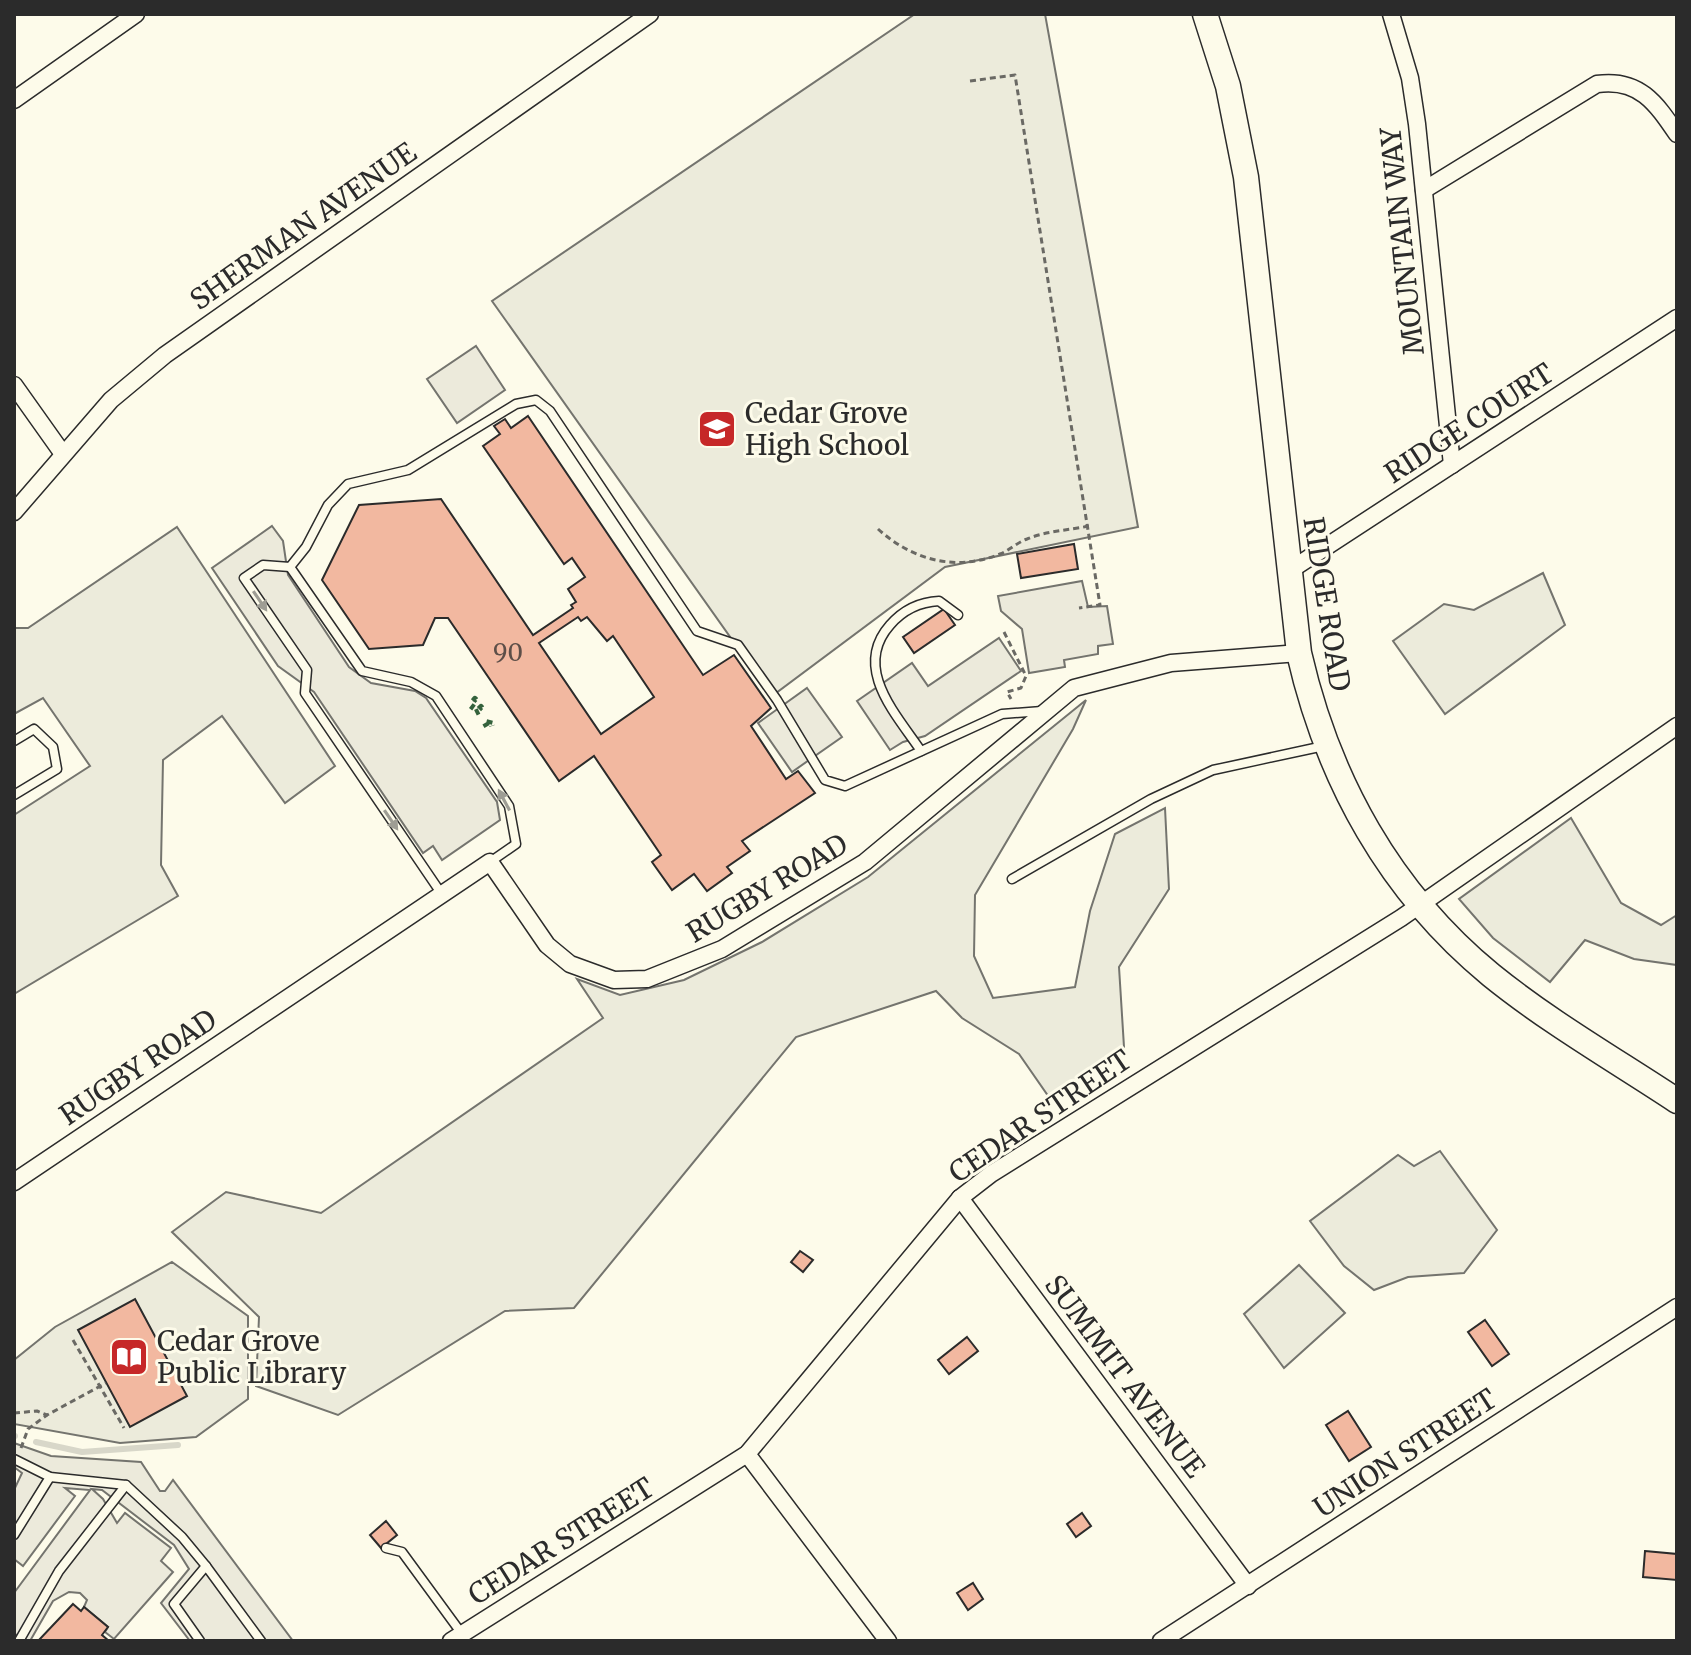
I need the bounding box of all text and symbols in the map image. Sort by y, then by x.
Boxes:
street label: MOUNTAIN WAY [1372,124,1432,357]
street label: SHERMAN AVENUE [183,134,423,318]
street label: RIDGE COURT [1378,355,1560,491]
place label: Cedar Grove High School [745,395,909,463]
school or university icon: Cedar Grove High School [696,408,738,450]
street label: RIDGE ROAD [1295,514,1359,694]
one-way arrow [252,591,267,612]
house number: 90 [493,637,523,668]
one-way arrow [497,789,511,811]
one-way arrow [383,809,398,831]
street label: RUGBY ROAD [680,826,854,950]
street label: RUGBY ROAD [53,1001,223,1133]
street label: CEDAR STREET [942,1042,1138,1190]
street label: SUMMIT AVENUE [1037,1268,1213,1485]
place label: Cedar Grove Public Library [157,1323,347,1391]
library icon: Cedar Grove Public Library [108,1336,150,1378]
street label: UNION STREET [1307,1381,1503,1525]
street label: CEDAR STREET [461,1469,661,1613]

